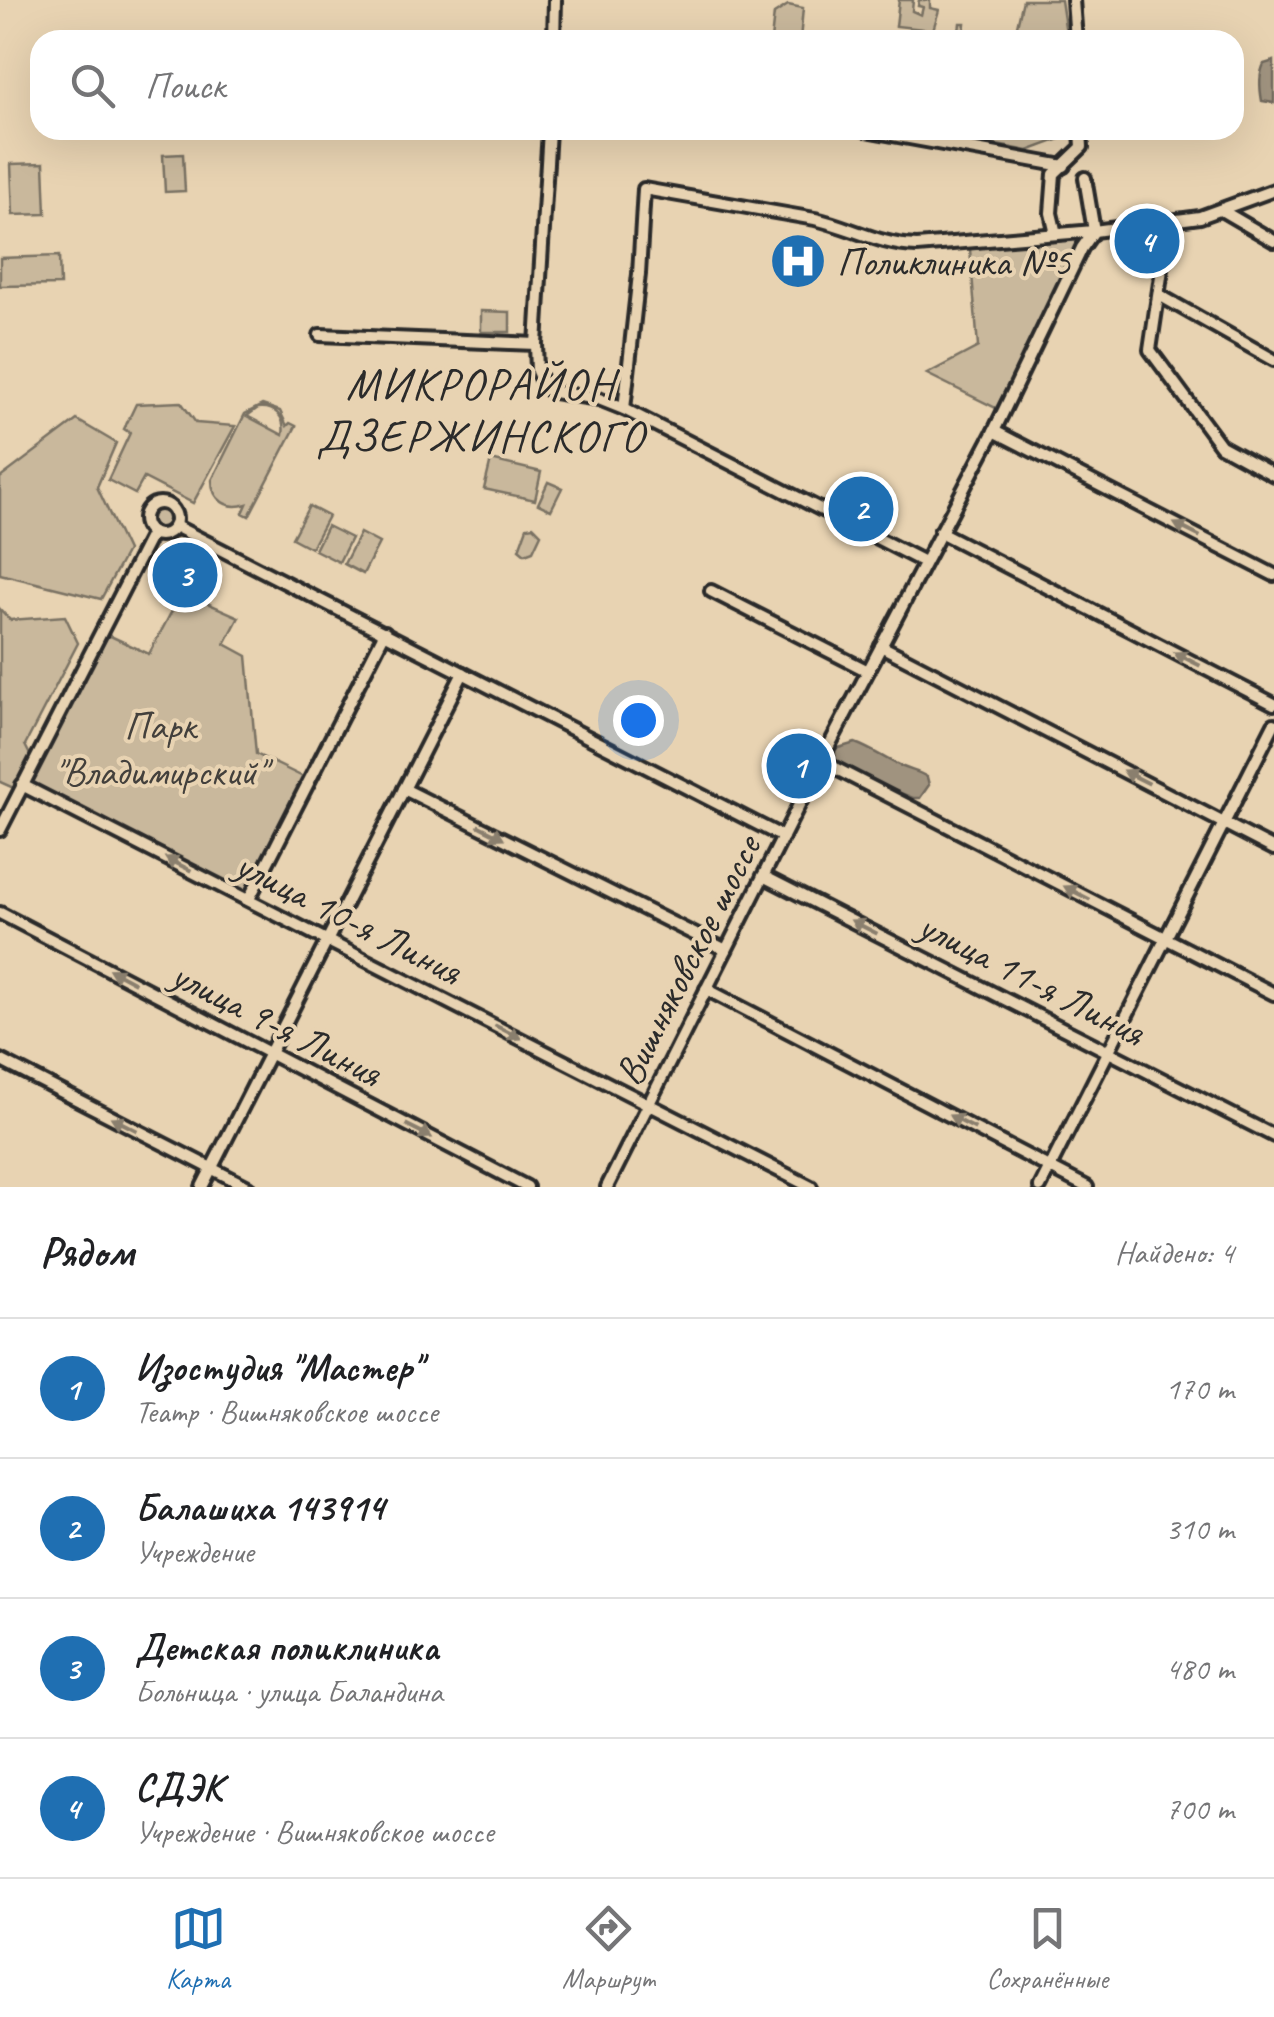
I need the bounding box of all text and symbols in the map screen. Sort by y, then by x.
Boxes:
search box [30,30,1244,140]
icon: search [65,58,120,113]
text: Поиск [145,62,225,109]
pin: 4 [1114,204,1180,278]
hospital icon: Поликлиника №5 [768,231,828,291]
place label: Поликлиника №5 [837,237,1073,287]
district label: МИКРОРАЙОН ДЗЕРЖИНСКОГО [316,356,648,465]
pin: 2 [828,472,894,546]
one-way arrow [1173,522,1202,539]
pin: 3 [152,538,218,612]
one-way arrow [1173,651,1202,668]
your location [613,695,664,746]
park label: Парк "Владимирский" [54,701,273,797]
pin: 1 [766,728,832,804]
one-way arrow [1121,769,1150,786]
one-way arrow [477,823,506,840]
street label: Вишняковское шоссе [604,825,774,1094]
street label: улица 10-я Линия [225,839,471,997]
one-way arrow [164,855,193,872]
one-way arrow [1062,885,1091,902]
street label: улица 11-я Линия [908,900,1154,1058]
one-way arrow [850,919,879,936]
street label: улица 9-я Линия [161,949,391,1099]
one-way arrow [107,968,136,985]
one-way arrow [493,1023,522,1040]
one-way arrow [948,1114,977,1131]
one-way arrow [110,1116,139,1133]
one-way arrow [404,1122,433,1139]
text: Рядом [40,1226,134,1279]
text: Найдено: 4 [1115,1232,1234,1273]
text: Изостудия "Мастер" [135,1344,421,1391]
text: 1 [65,1368,80,1409]
text: 170 m [1165,1368,1234,1409]
text: Театр · Вишняковское шоссе [135,1391,438,1432]
text: Балашиха 143914 [135,1484,384,1531]
text: 2 [65,1508,80,1549]
text: 310 m [1165,1508,1234,1549]
text: Учреждение [135,1531,254,1572]
text: Детская поликлиника [135,1624,439,1671]
text: 3 [65,1648,80,1689]
text: 480 m [1165,1648,1234,1689]
text: Больница · улица Баландина [135,1671,443,1712]
text: СДЭК [135,1764,222,1811]
text: 4 [65,1788,80,1829]
text: 700 m [1165,1788,1234,1829]
text: Учреждение · Вишняковское шоссе [135,1811,494,1852]
tab: Карта [166,1901,230,1996]
tab: Маршрут [562,1901,654,1996]
tab: Сохранённые [986,1901,1108,1996]

